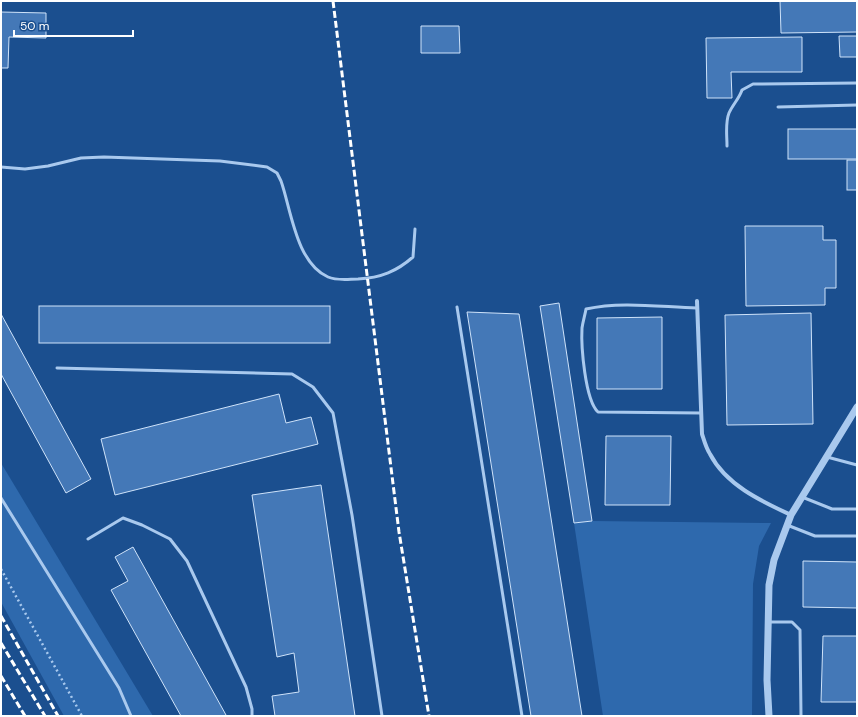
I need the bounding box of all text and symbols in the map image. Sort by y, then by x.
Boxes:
scale bar [14,12,133,38]
text: 50 m [20,18,49,34]

